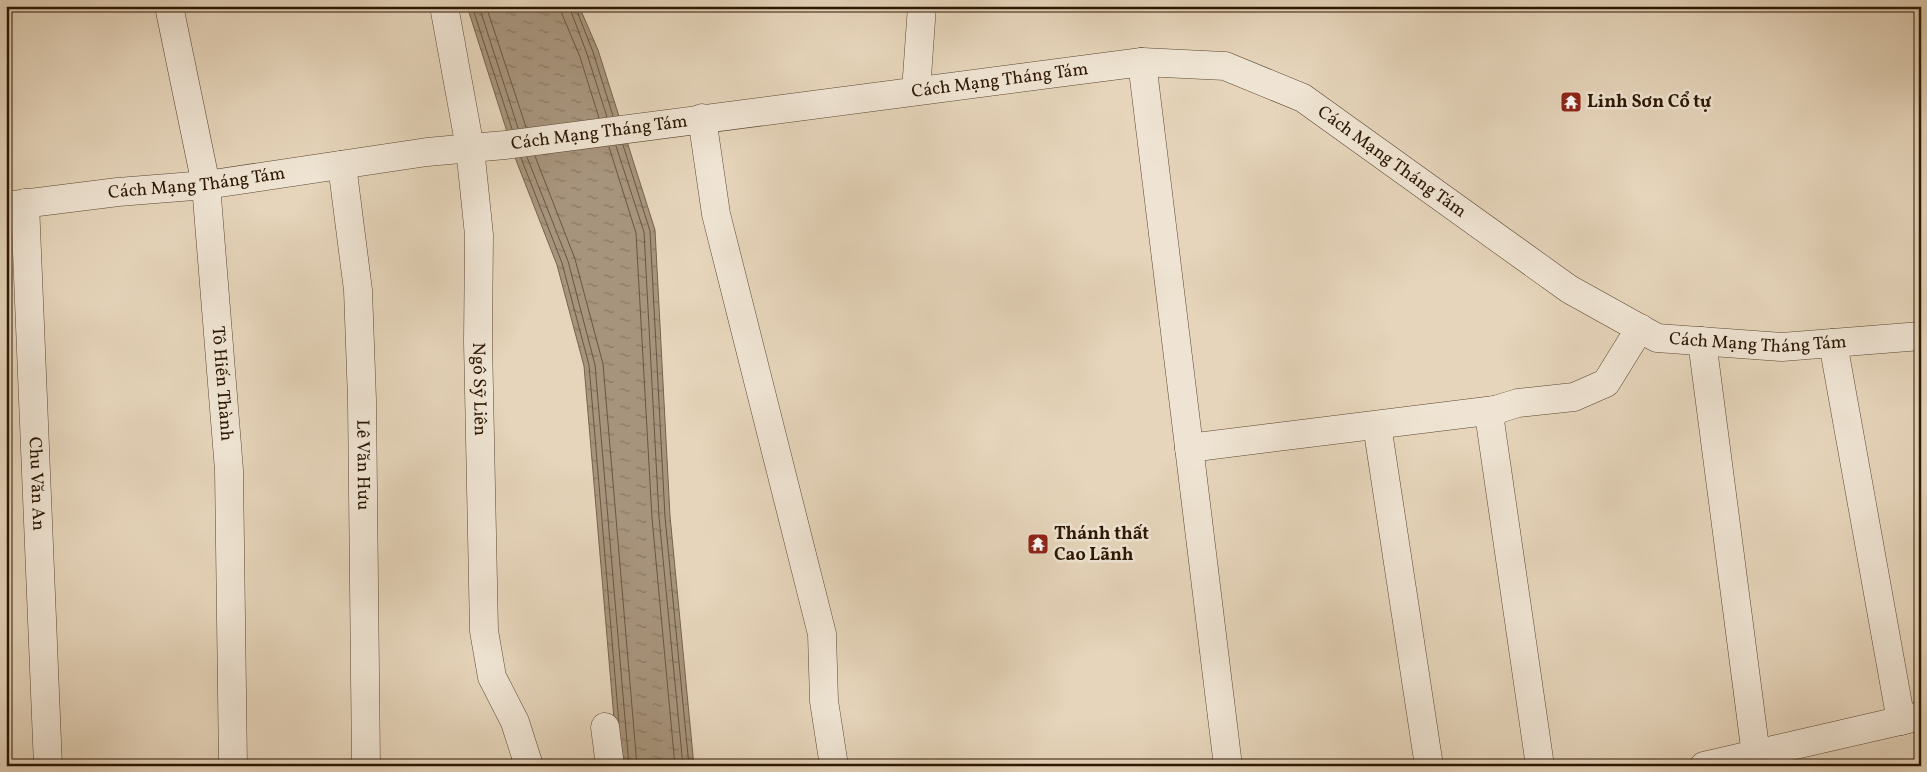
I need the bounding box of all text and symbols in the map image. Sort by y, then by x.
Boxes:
street label: Cách Mạng Tháng Tám [910,57,1090,104]
temple icon: Linh Sơn Cổ tự [1559,90,1583,114]
place label: Linh Sơn Cổ tự [1587,90,1712,115]
street label: Cách Mạng Tháng Tám [1312,100,1471,224]
street label: Cách Mạng Tháng Tám [509,109,689,157]
street label: Cách Mạng Tháng Tám [107,161,287,206]
street label: Tô Hiến Thành [205,325,239,442]
street label: Cách Mạng Tháng Tám [1668,326,1848,360]
street label: Ngô Sỹ Liên [466,342,492,436]
street label: Lê Văn Hưu [350,419,376,510]
street label: Chu Văn An [22,436,51,531]
place label: Thánh thất Cao Lãnh [1054,522,1149,568]
temple icon: Thánh thất Cao Lãnh [1026,532,1050,556]

